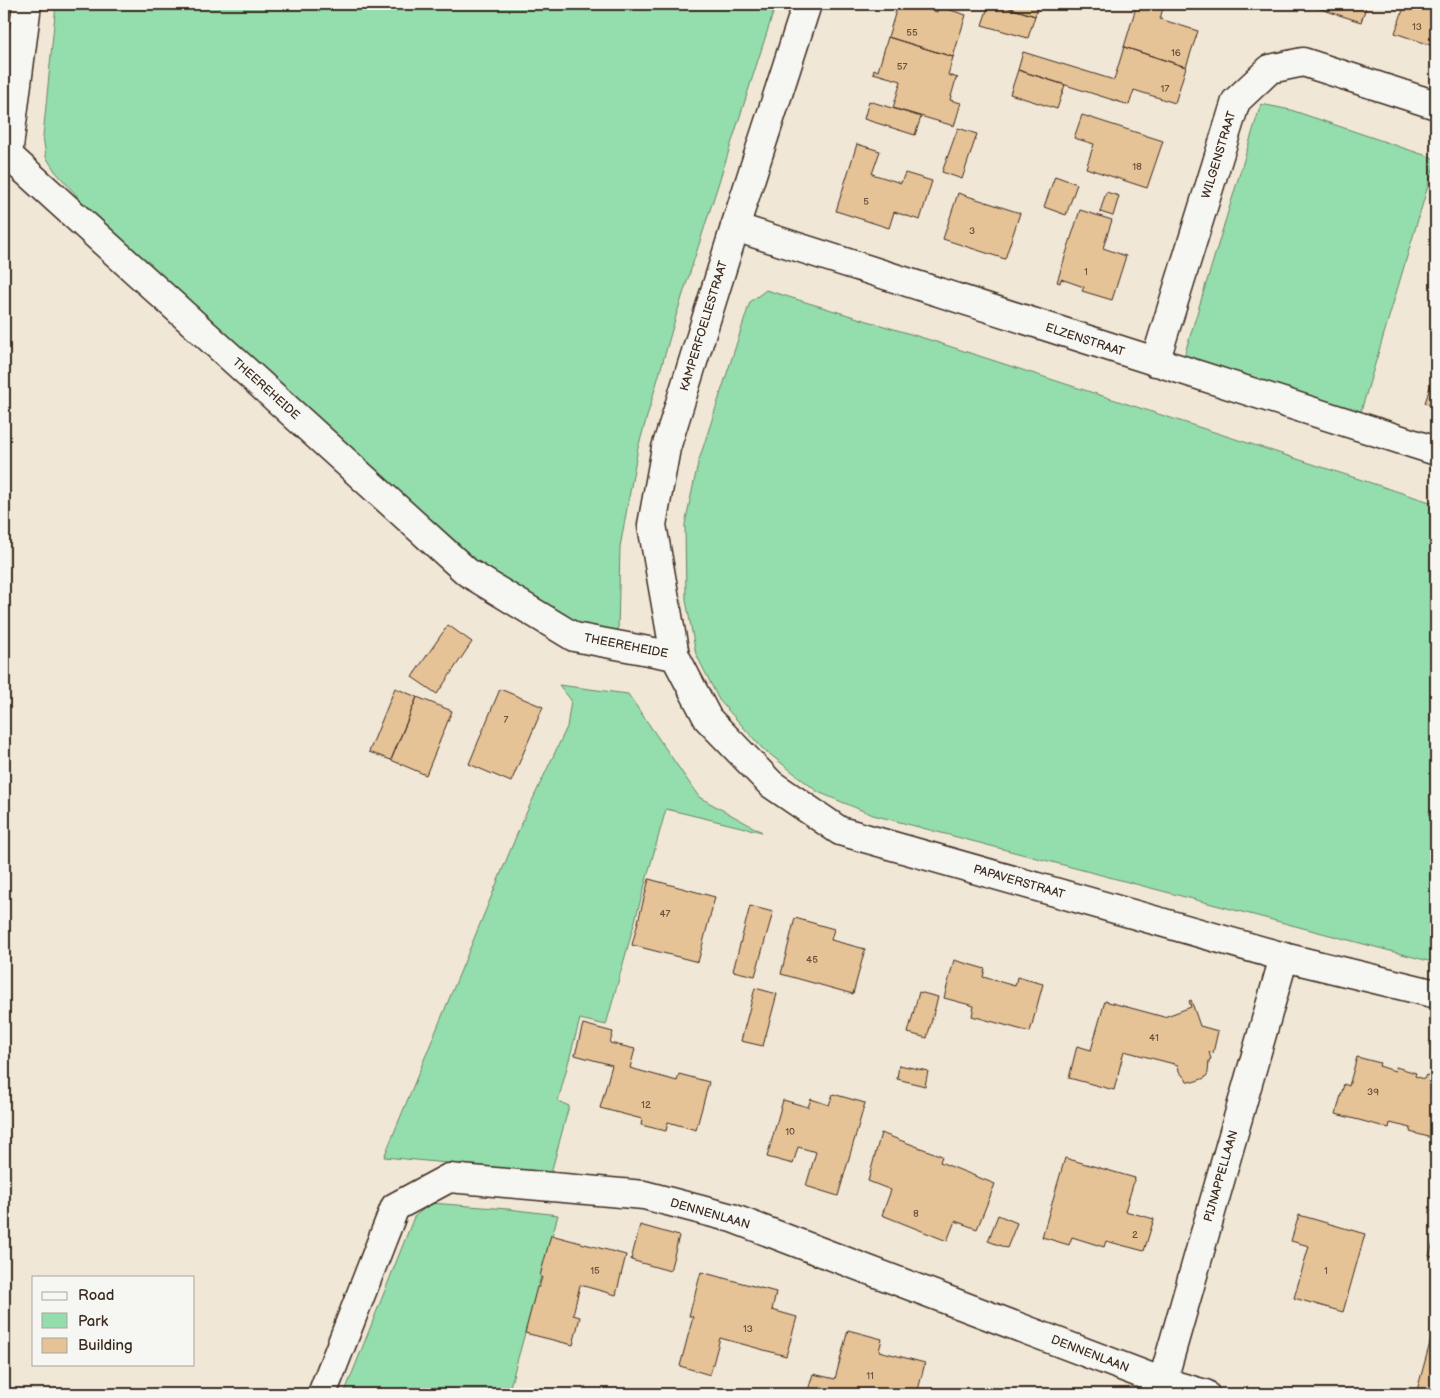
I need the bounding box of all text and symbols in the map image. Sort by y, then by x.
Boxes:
house number: 13 [1412,21,1422,33]
house number: 55 [906,27,918,39]
house number: 16 [1171,47,1181,59]
house number: 57 [897,61,907,73]
house number: 17 [1161,83,1169,95]
street label: WILGENSTRAAT [1199,109,1240,201]
house number: 18 [1132,161,1142,173]
house number: 5 [863,196,869,208]
house number: 3 [969,225,975,237]
street label: KAMPERFOELIESTRAAT [677,258,731,393]
house number: 1 [1084,266,1088,278]
street label: ELZENSTRAAT [1043,320,1127,360]
street label: THEEREHEIDE [229,355,303,423]
street label: THEEREHEIDE [583,631,669,662]
house number: 7 [504,714,509,726]
street label: PAPAVERSTRAAT [972,862,1067,902]
house number: 47 [659,908,671,920]
house number: 45 [806,954,818,966]
house number: 41 [1149,1032,1159,1044]
house number: 39 [1367,1086,1379,1098]
house number: 12 [641,1099,651,1111]
house number: 10 [785,1126,795,1138]
street label: PIJNAPPELLAAN [1201,1128,1241,1224]
street label: DENNENLAAN [668,1195,752,1233]
house number: 8 [913,1208,919,1220]
house number: 2 [1132,1229,1138,1241]
house number: 15 [590,1265,600,1277]
house number: 1 [1324,1265,1328,1277]
legend [32,1276,195,1366]
text: Road [78,1286,114,1305]
text: Park [78,1312,109,1331]
house number: 13 [743,1323,753,1335]
street label: DENNENLAAN [1049,1332,1131,1376]
text: Building [78,1336,133,1355]
house number: 11 [866,1370,874,1382]

